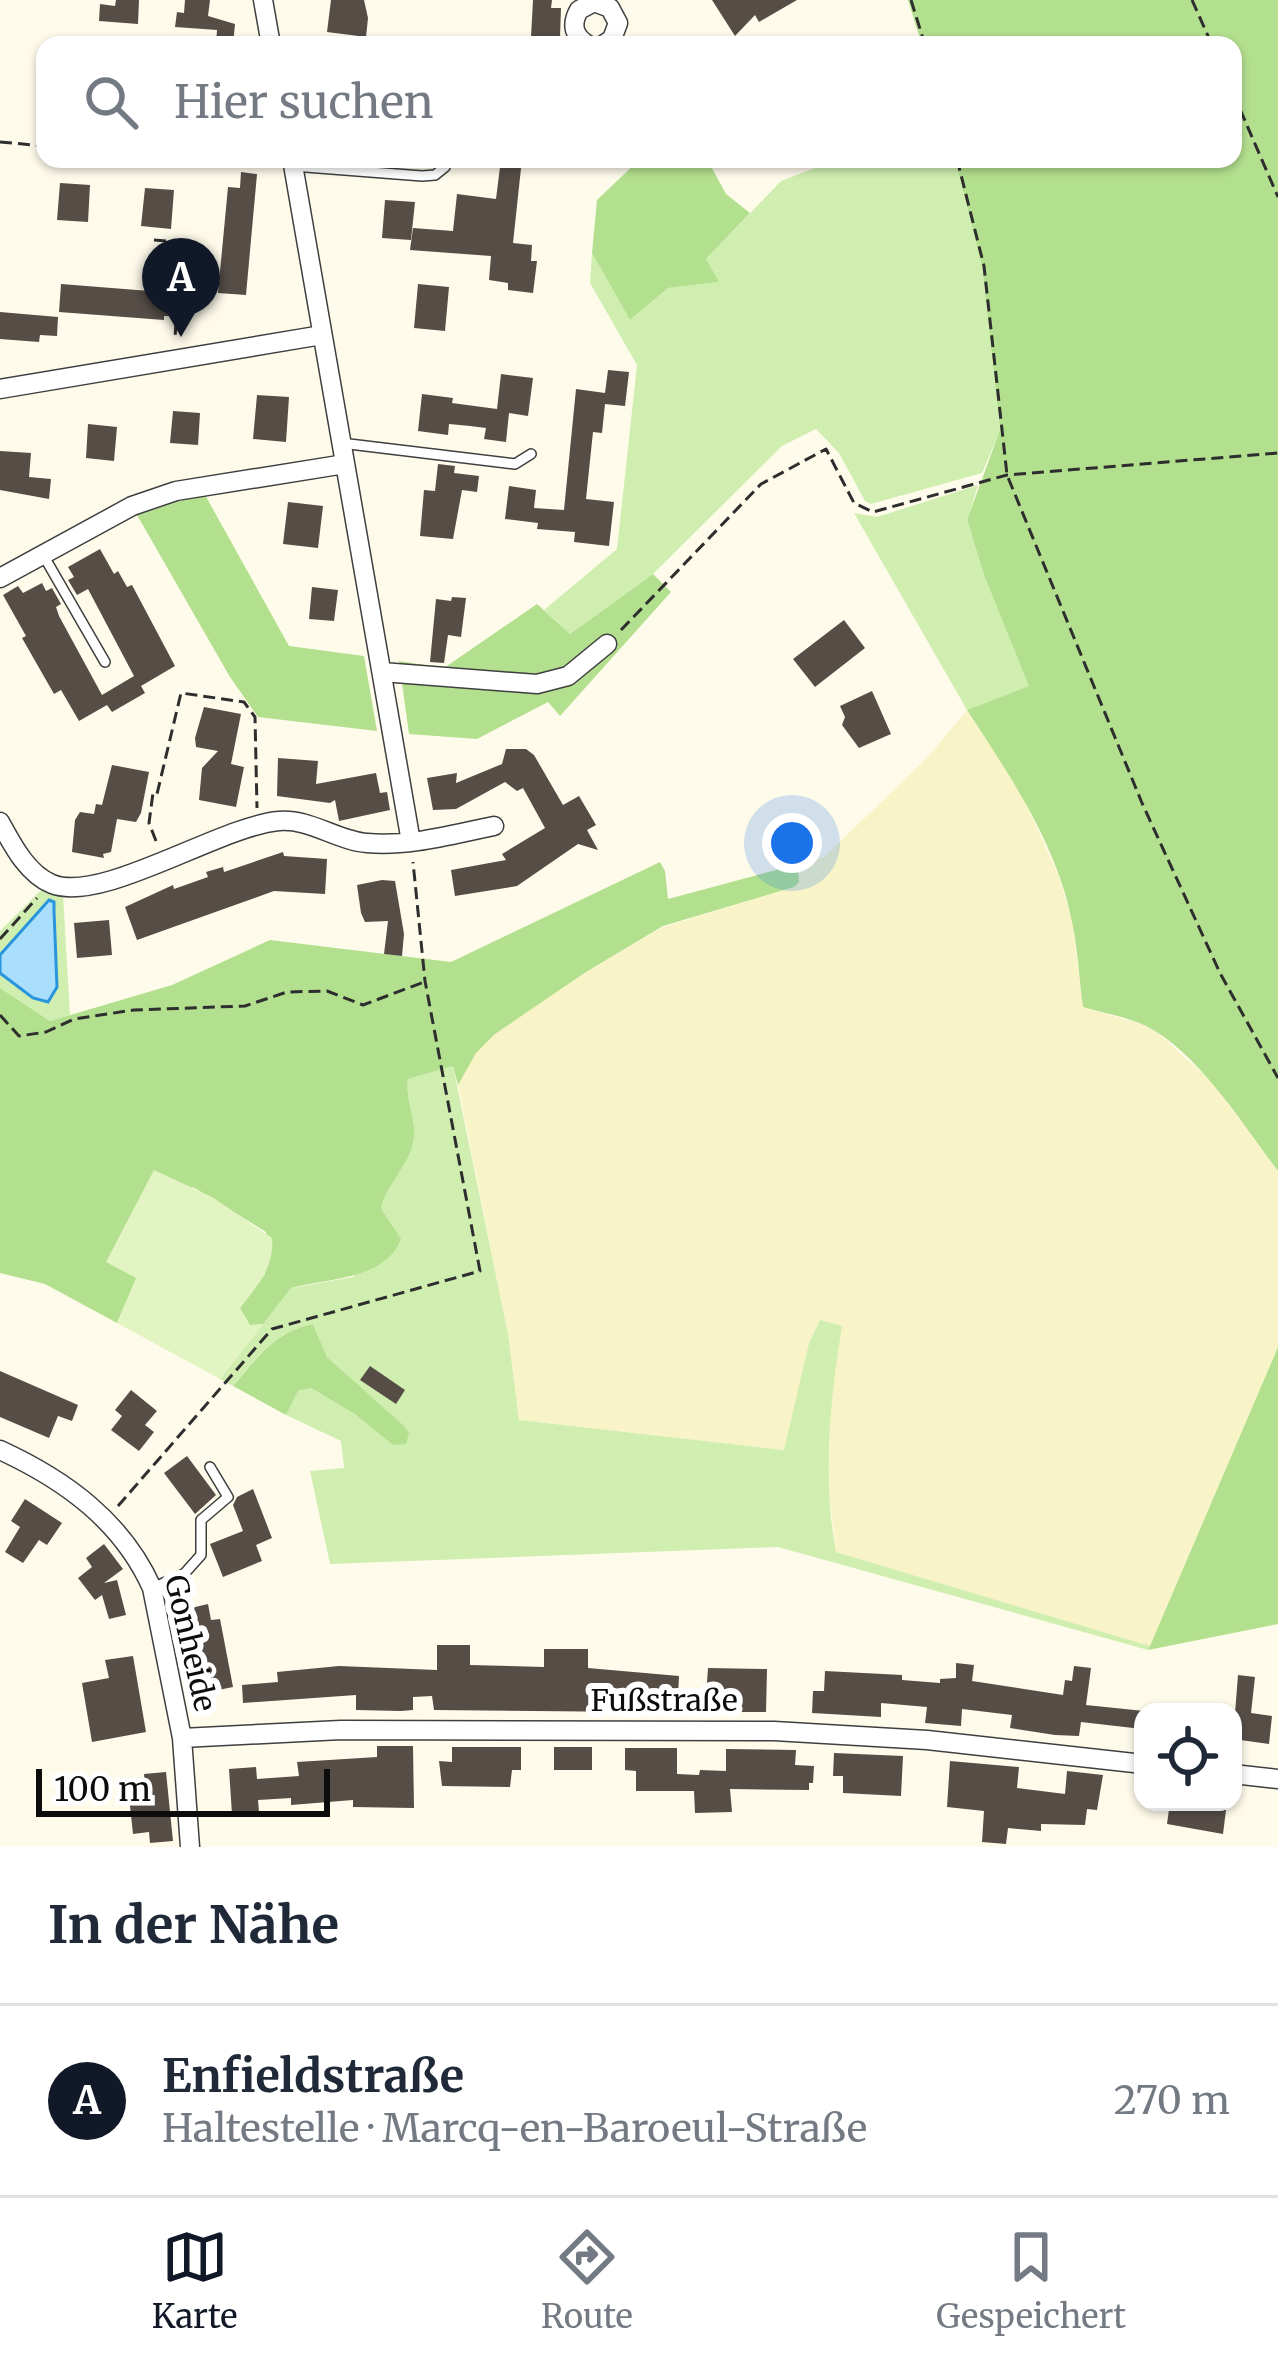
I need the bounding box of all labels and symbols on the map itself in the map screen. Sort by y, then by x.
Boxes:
pin: A [142,238,220,337]
your location [762,813,822,873]
street label: Gonheide [157,1571,225,1715]
street label: Fußstraße [590,1681,738,1719]
scale bar [36,1763,330,1816]

